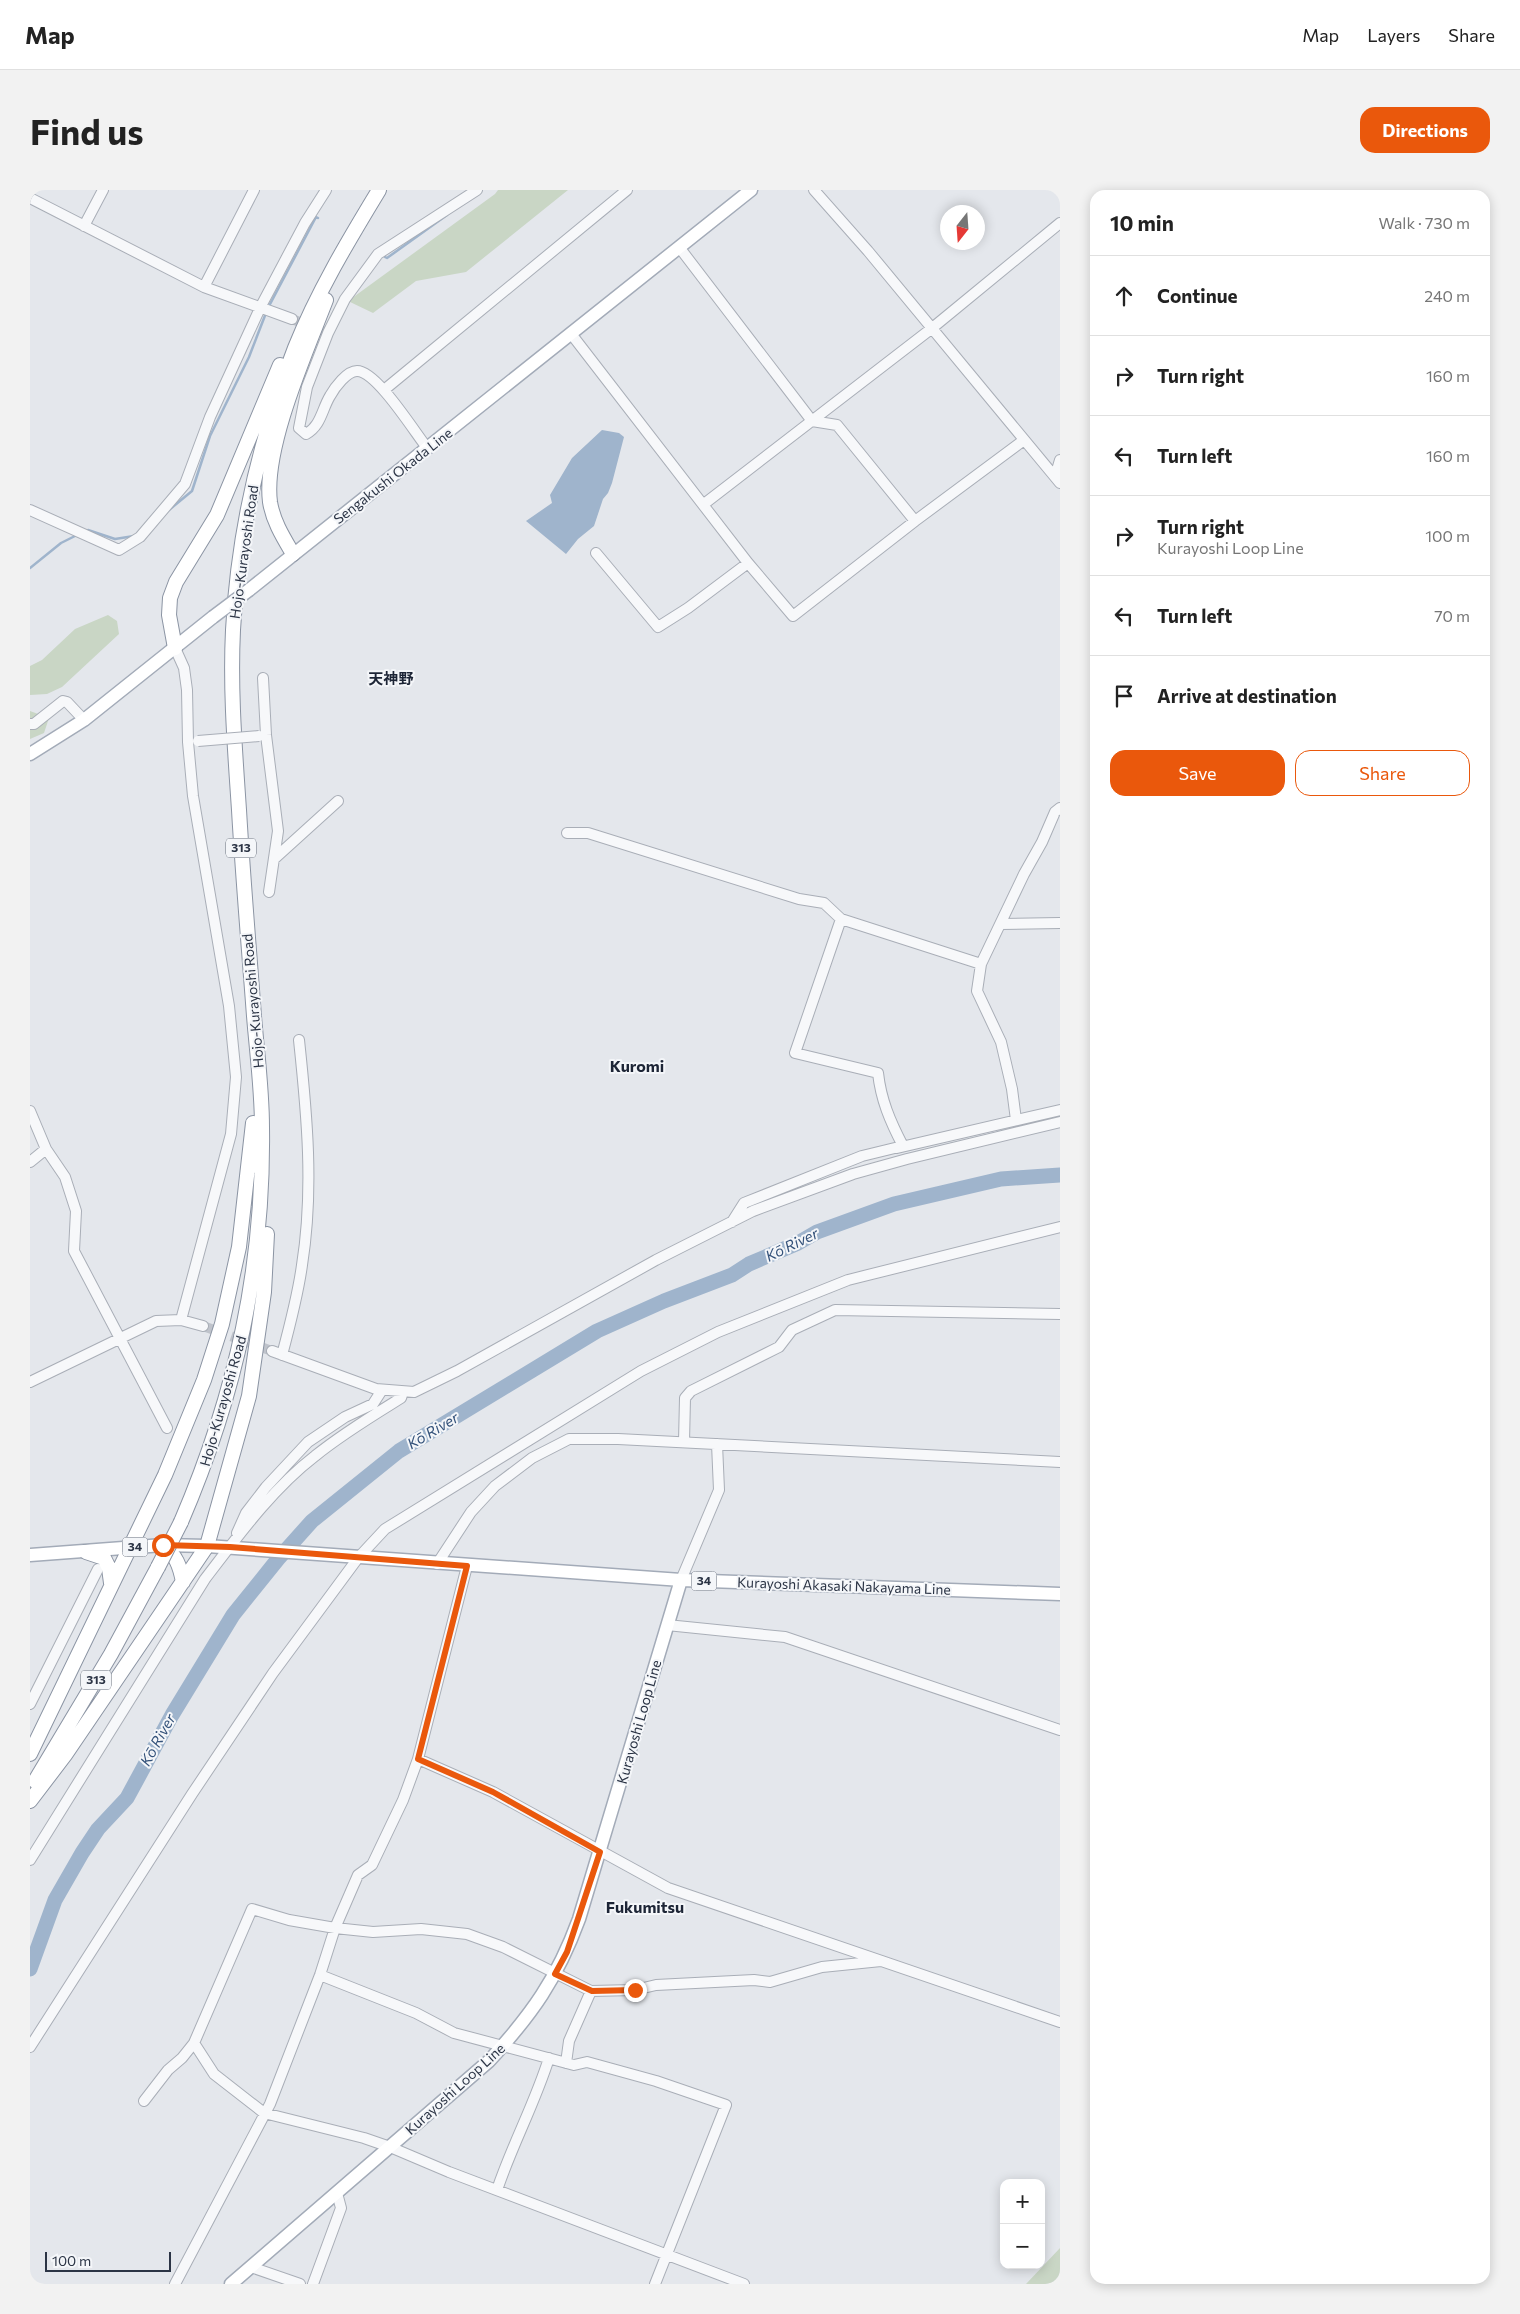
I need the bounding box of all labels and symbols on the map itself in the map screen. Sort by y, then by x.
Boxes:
north arrow [940,205,985,250]
street label: Sengakushi Okada Line [330,424,455,527]
street label: Hojo-Kurayoshi Road [226,484,261,620]
district label: 天神野 [368,669,414,687]
road number: 313 [226,838,256,858]
street label: Hojo-Kurayoshi Road [238,933,267,1069]
district label: Kuromi [610,1056,664,1075]
water label: Kō River [762,1223,822,1265]
street label: Hojo-Kurayoshi Road [196,1334,249,1468]
water label: Kō River [404,1407,462,1452]
route start [152,1534,175,1557]
road number: 34 [122,1538,148,1556]
road number: 34 [692,1572,716,1590]
street label: Kurayoshi Akasaki Nakayama Line [737,1573,951,1598]
street label: Kurayoshi Loop Line [613,1658,664,1786]
road number: 313 [81,1670,111,1690]
water label: Kō River [136,1710,179,1769]
district label: Fukumitsu [606,1897,684,1916]
route end [624,1979,647,2002]
street label: Kurayoshi Loop Line [401,2039,508,2138]
scale bar [45,2249,171,2272]

